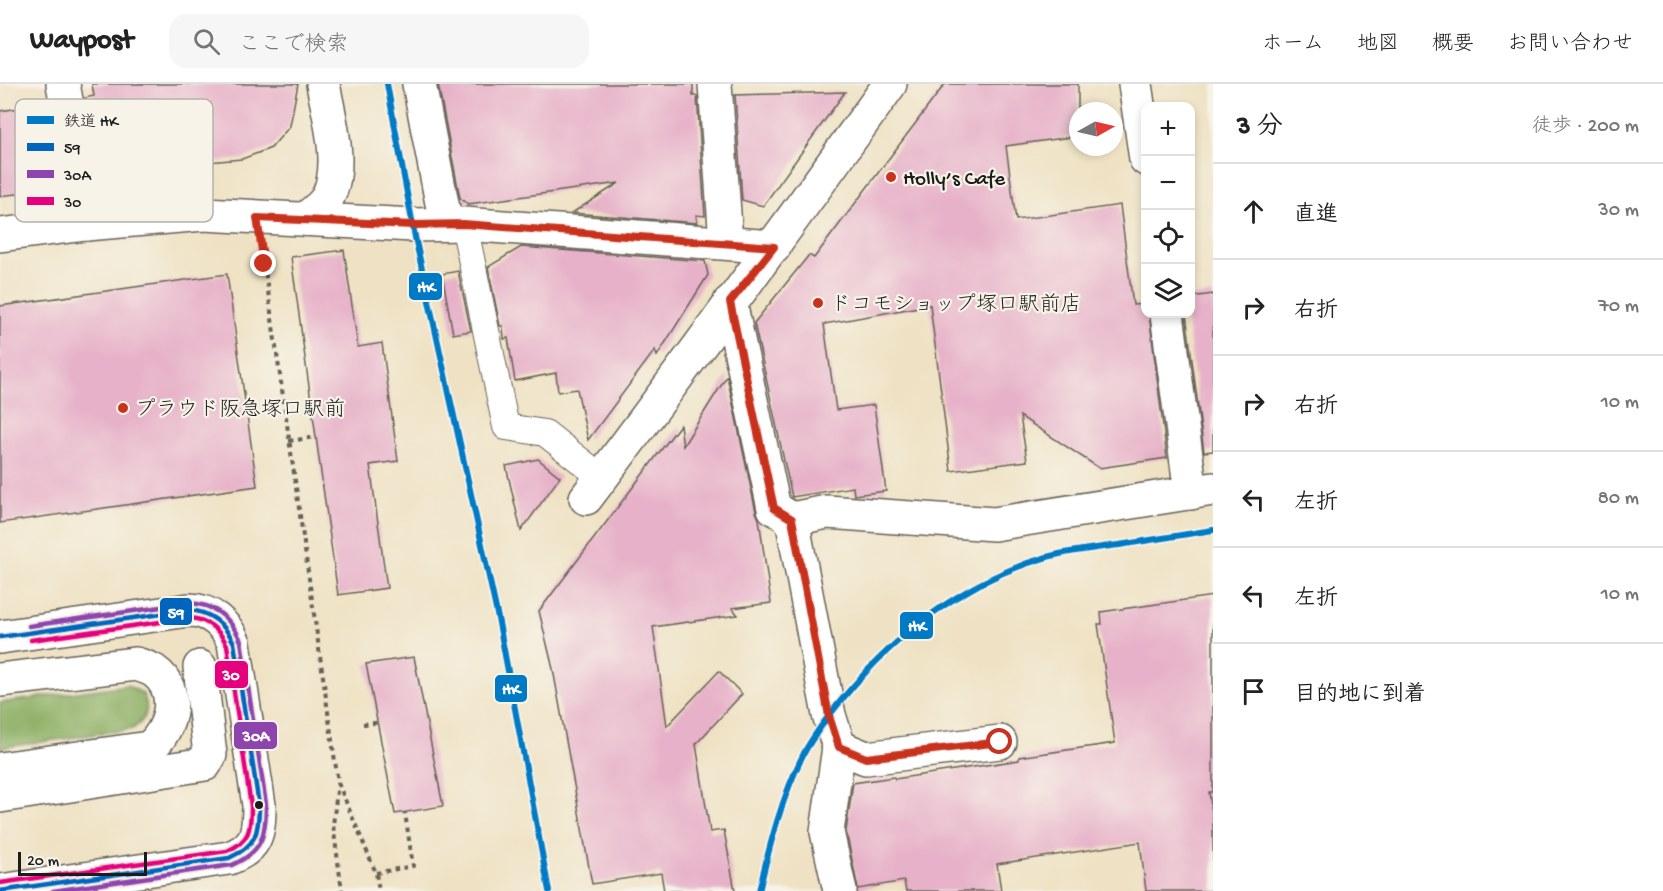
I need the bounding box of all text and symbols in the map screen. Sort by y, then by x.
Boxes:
search box [169,14,589,68]
text: Waypost [30,25,133,58]
icon: search [190,25,223,58]
text: ここで検索 [238,33,348,59]
text: ホーム [1262,33,1324,58]
text: 地図 [1357,33,1399,58]
text: 概要 [1432,33,1474,58]
text: お問い合わせ [1507,33,1633,58]
legend [15,99,213,222]
north arrow [1069,102,1123,156]
map controls [1141,102,1195,318]
button: + [1141,102,1195,156]
text: 鉄道 HK [64,113,120,133]
text: 3 分 [1237,113,1283,144]
text: 徒歩 · 200 m [1532,116,1639,139]
text: 59 [64,141,80,160]
button: − [1141,156,1195,210]
text: 30A [63,168,92,187]
place label: Holly’s Cafe [903,168,1006,193]
marker: Holly’s Cafe [884,170,898,184]
text: 30 [63,195,81,214]
icon: ahead [1237,195,1270,228]
text: 30 m [1598,200,1639,223]
text: 直進 [1294,203,1338,229]
button: locate [1141,210,1195,264]
route end [250,250,276,276]
button: layers [1141,264,1195,318]
line badge: HK [408,272,443,301]
text: HK [417,280,437,299]
icon: right [1237,291,1270,324]
place label: ドコモショップ塚口駅前店 [830,292,1081,319]
marker: ドコモショップ塚口駅前店 [811,296,825,310]
text: 70 m [1598,296,1639,319]
text: 右折 [1294,299,1338,325]
icon: right [1237,387,1270,420]
text: 10 m [1601,392,1639,415]
text: 右折 [1294,395,1338,421]
place label: プラウド阪急塚口駅前 [135,397,345,424]
marker: プラウド阪急塚口駅前 [116,401,130,415]
icon: left [1237,483,1270,516]
text: 80 m [1598,488,1639,511]
text: 左折 [1294,491,1338,517]
icon: left [1237,579,1270,612]
text: 10 m [1601,584,1639,607]
text: 左折 [1294,587,1338,613]
line badge: 59 [159,597,193,626]
text: 59 [168,606,184,625]
line badge: HK [899,611,934,640]
text: HK [908,619,928,638]
line badge: 30 [214,660,249,689]
text: 30 [221,668,240,687]
line badge: HK [494,674,528,703]
icon: arrive [1237,675,1270,708]
text: HK [502,682,522,701]
text: 目的地に到着 [1294,683,1426,709]
line badge: 30A [233,721,278,750]
route start [986,728,1012,754]
text: 30A [242,729,271,748]
unlabelled marker [253,799,265,811]
scale bar [18,849,147,876]
text: 20 m [27,853,59,872]

